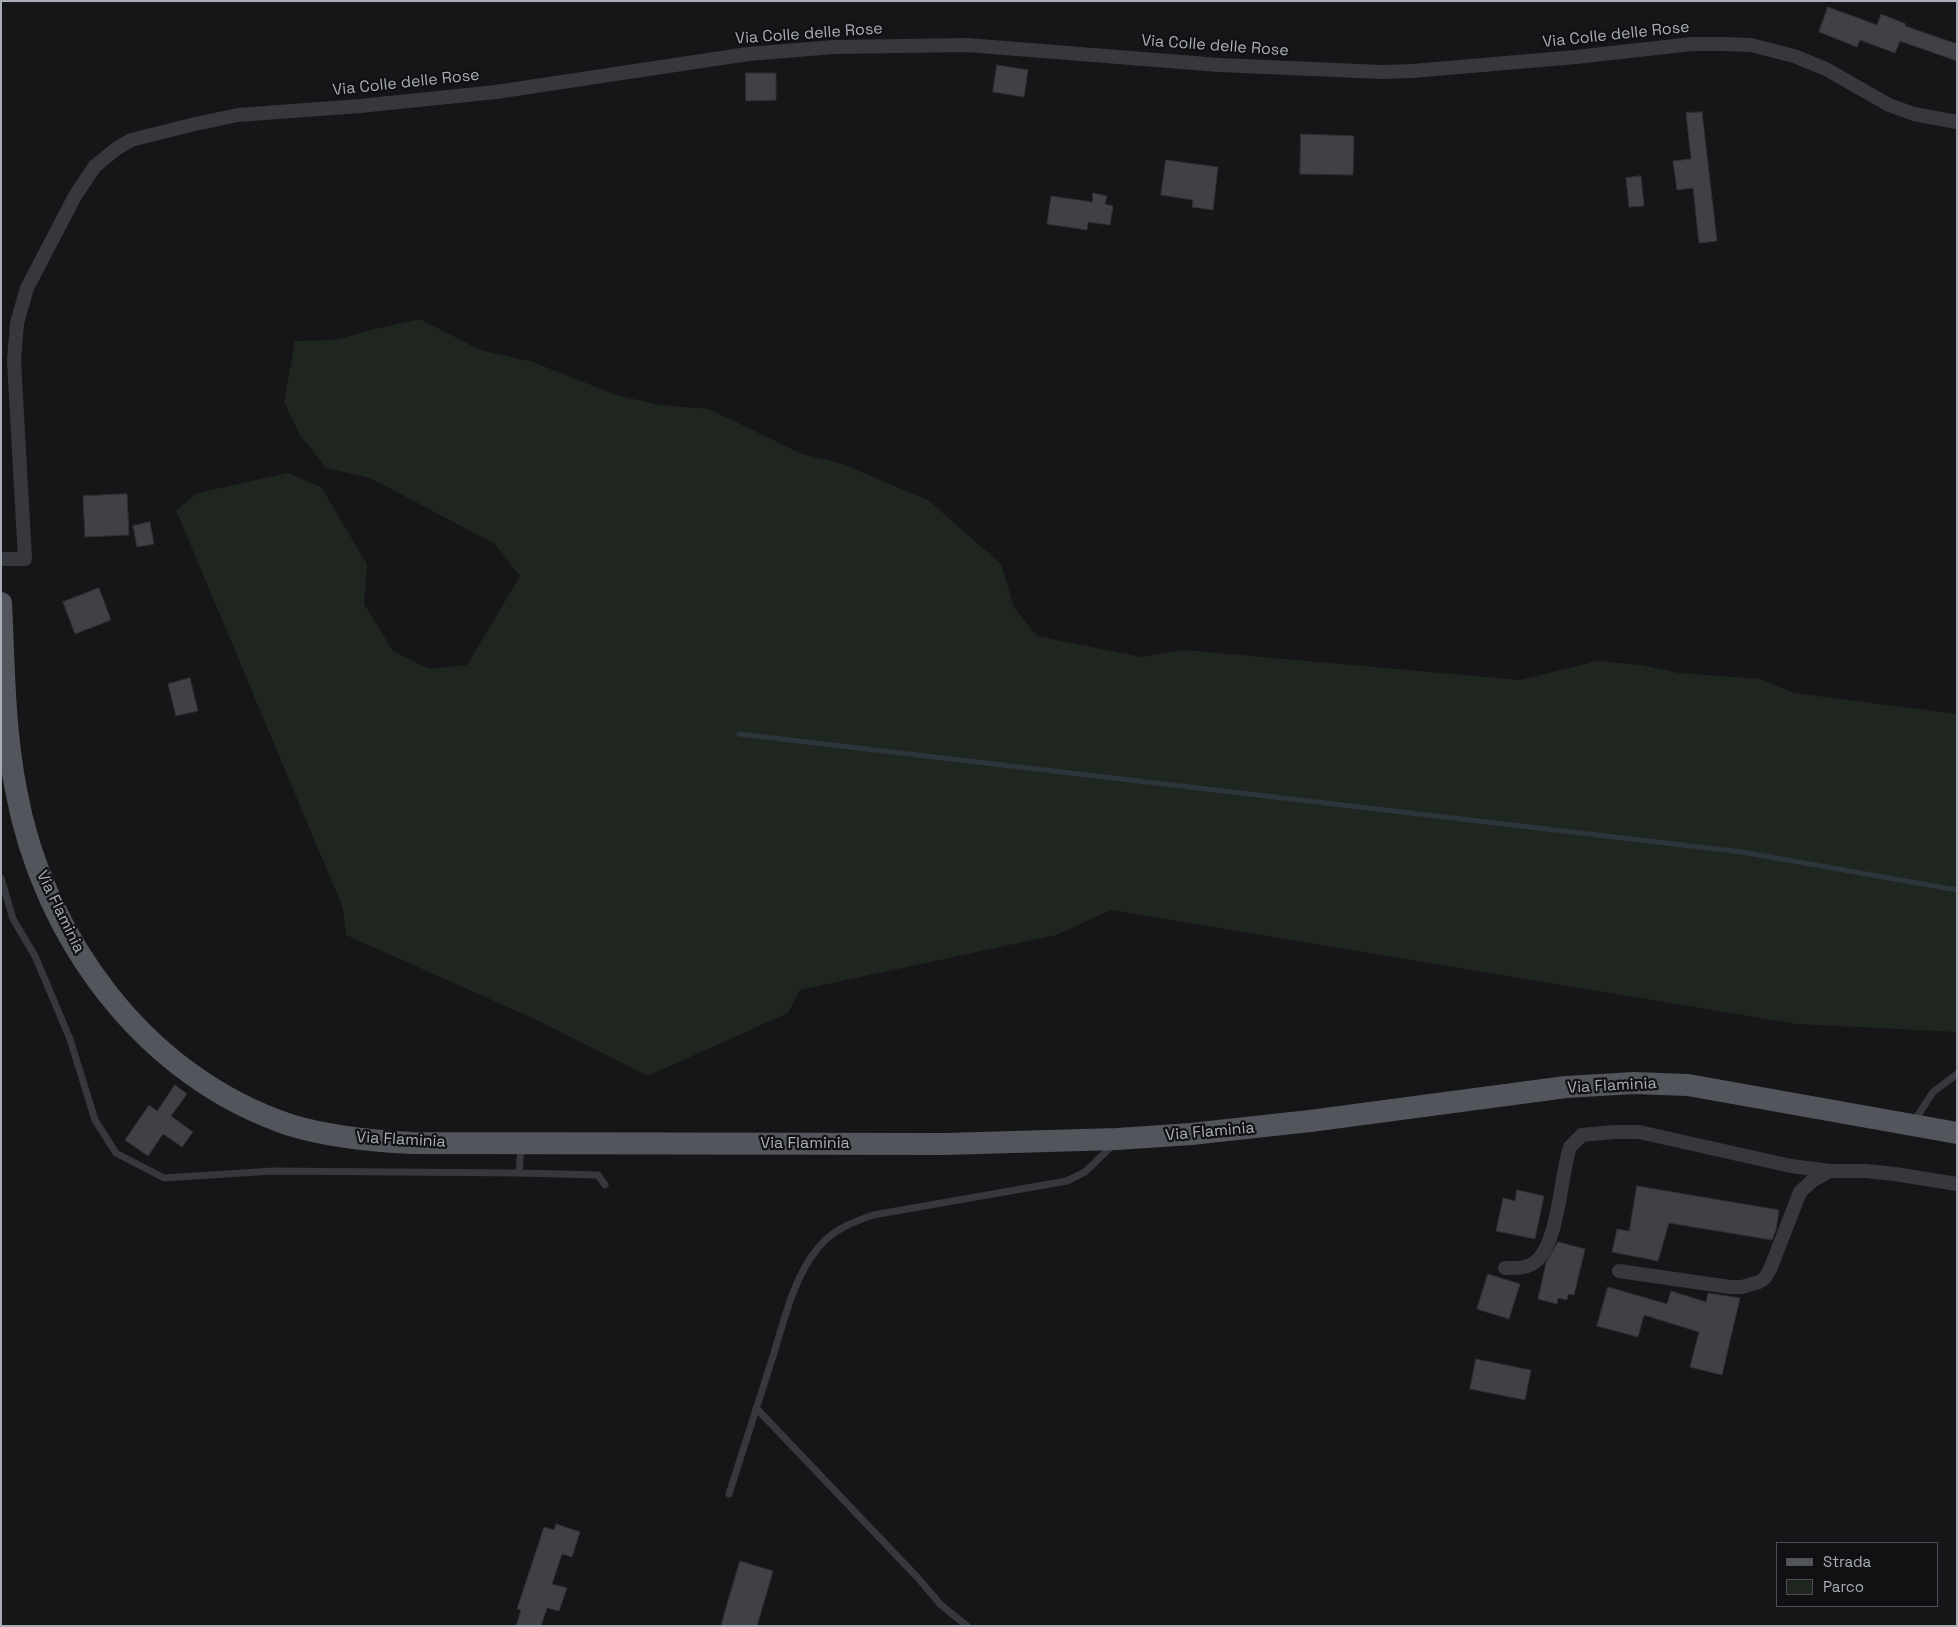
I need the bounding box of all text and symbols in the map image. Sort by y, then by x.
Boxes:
street label: Via Colle delle Rose [1541,18,1691,52]
street label: Via Colle delle Rose [735,19,883,49]
street label: Via Colle delle Rose [1141,31,1289,61]
street label: Via Colle delle Rose [331,66,481,100]
street label: Via Flaminia [32,868,88,956]
street label: Via Flaminia [1567,1074,1657,1098]
street label: Via Flaminia [1165,1119,1255,1145]
street label: Via Flaminia [356,1128,446,1152]
street label: Via Flaminia [760,1134,850,1154]
legend [1776,1542,1938,1607]
text: Strada [1823,1552,1871,1571]
text: Parco [1823,1577,1864,1596]

